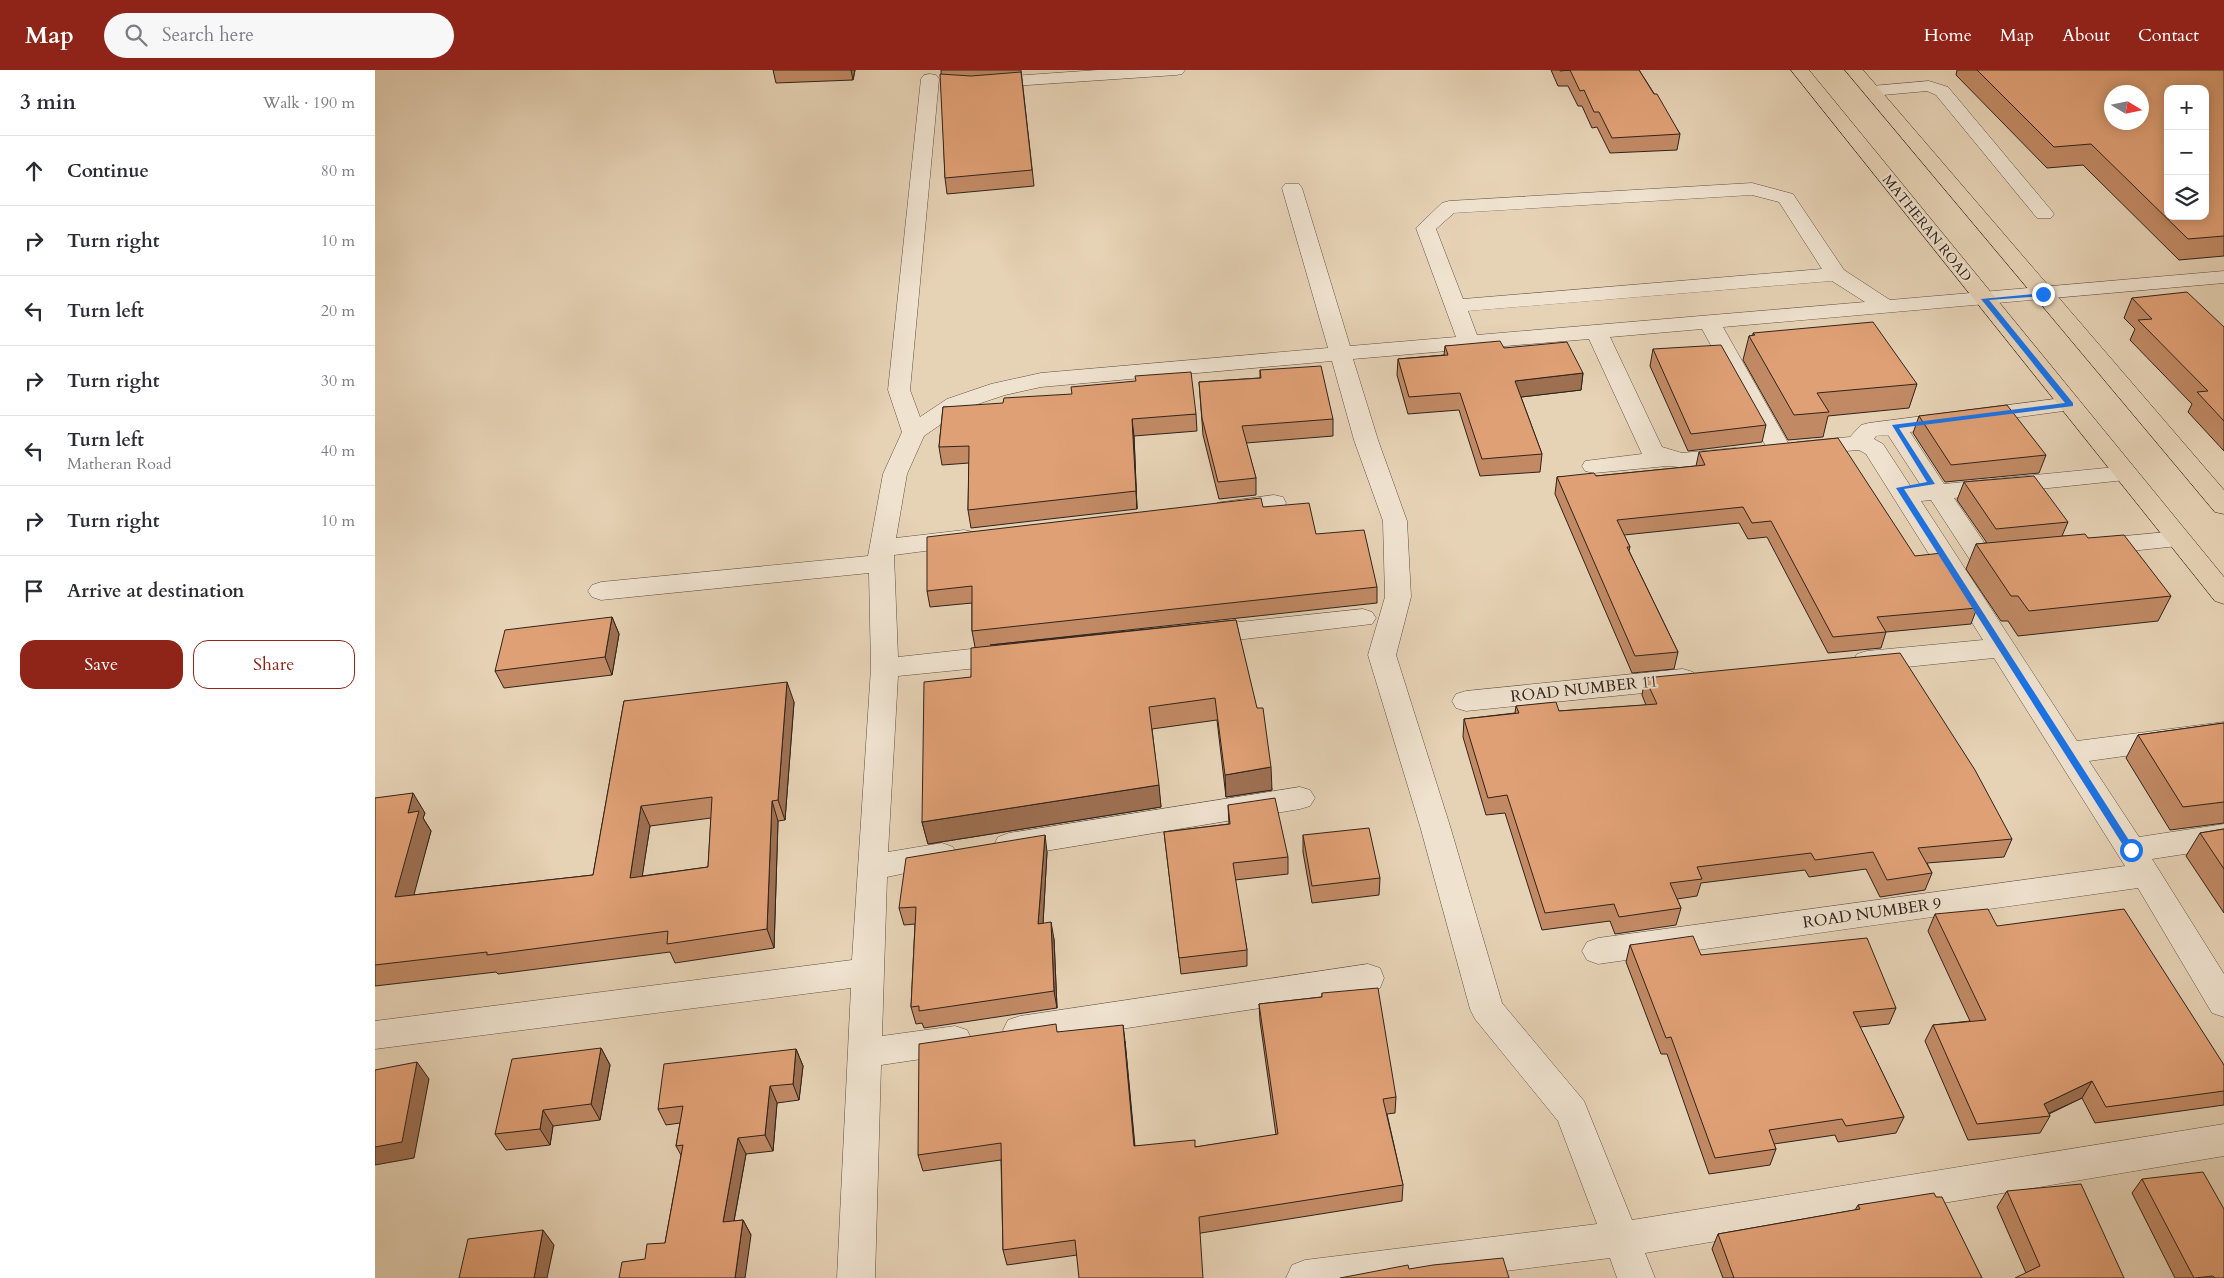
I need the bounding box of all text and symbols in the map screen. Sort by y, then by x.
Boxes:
search box [104,13,454,58]
text: Map [25,19,74,52]
icon: search [122,21,150,49]
text: Search here [162,22,254,48]
text: Home [1924,23,1972,48]
text: Map [2000,23,2034,48]
text: About [2062,23,2110,48]
text: Contact [2138,23,2199,48]
north arrow [2104,85,2149,130]
map controls [2164,85,2209,220]
button: + [2164,85,2209,130]
text: 3 min [20,88,76,117]
text: Walk · 190 m [263,92,355,114]
button: − [2164,130,2209,175]
icon: ahead [20,157,48,185]
text: Continue [67,158,149,184]
text: 80 m [321,160,355,182]
street label: MATHERAN ROAD [1878,171,1976,285]
button: layers [2164,175,2209,220]
icon: right [20,227,48,255]
text: Turn right [67,228,159,254]
text: 10 m [321,230,355,252]
route end [2032,283,2055,306]
icon: left [20,297,48,325]
text: Turn left [67,298,144,324]
text: 20 m [321,300,355,322]
icon: right [20,367,48,395]
text: Turn right [67,368,159,394]
text: 30 m [321,370,355,392]
text: Turn left [67,427,144,453]
icon: left [20,437,48,465]
text: 40 m [321,440,355,462]
text: Matheran Road [67,453,171,475]
icon: right [20,507,48,535]
text: Turn right [67,508,159,534]
text: 10 m [321,510,355,532]
icon: arrive [20,577,48,605]
text: Arrive at destination [67,578,244,604]
button: Save [20,640,183,689]
button: Share [193,640,355,689]
street label: ROAD NUMBER 11 [1509,670,1659,708]
route start [2120,839,2143,862]
street label: ROAD NUMBER 9 [1801,892,1943,934]

